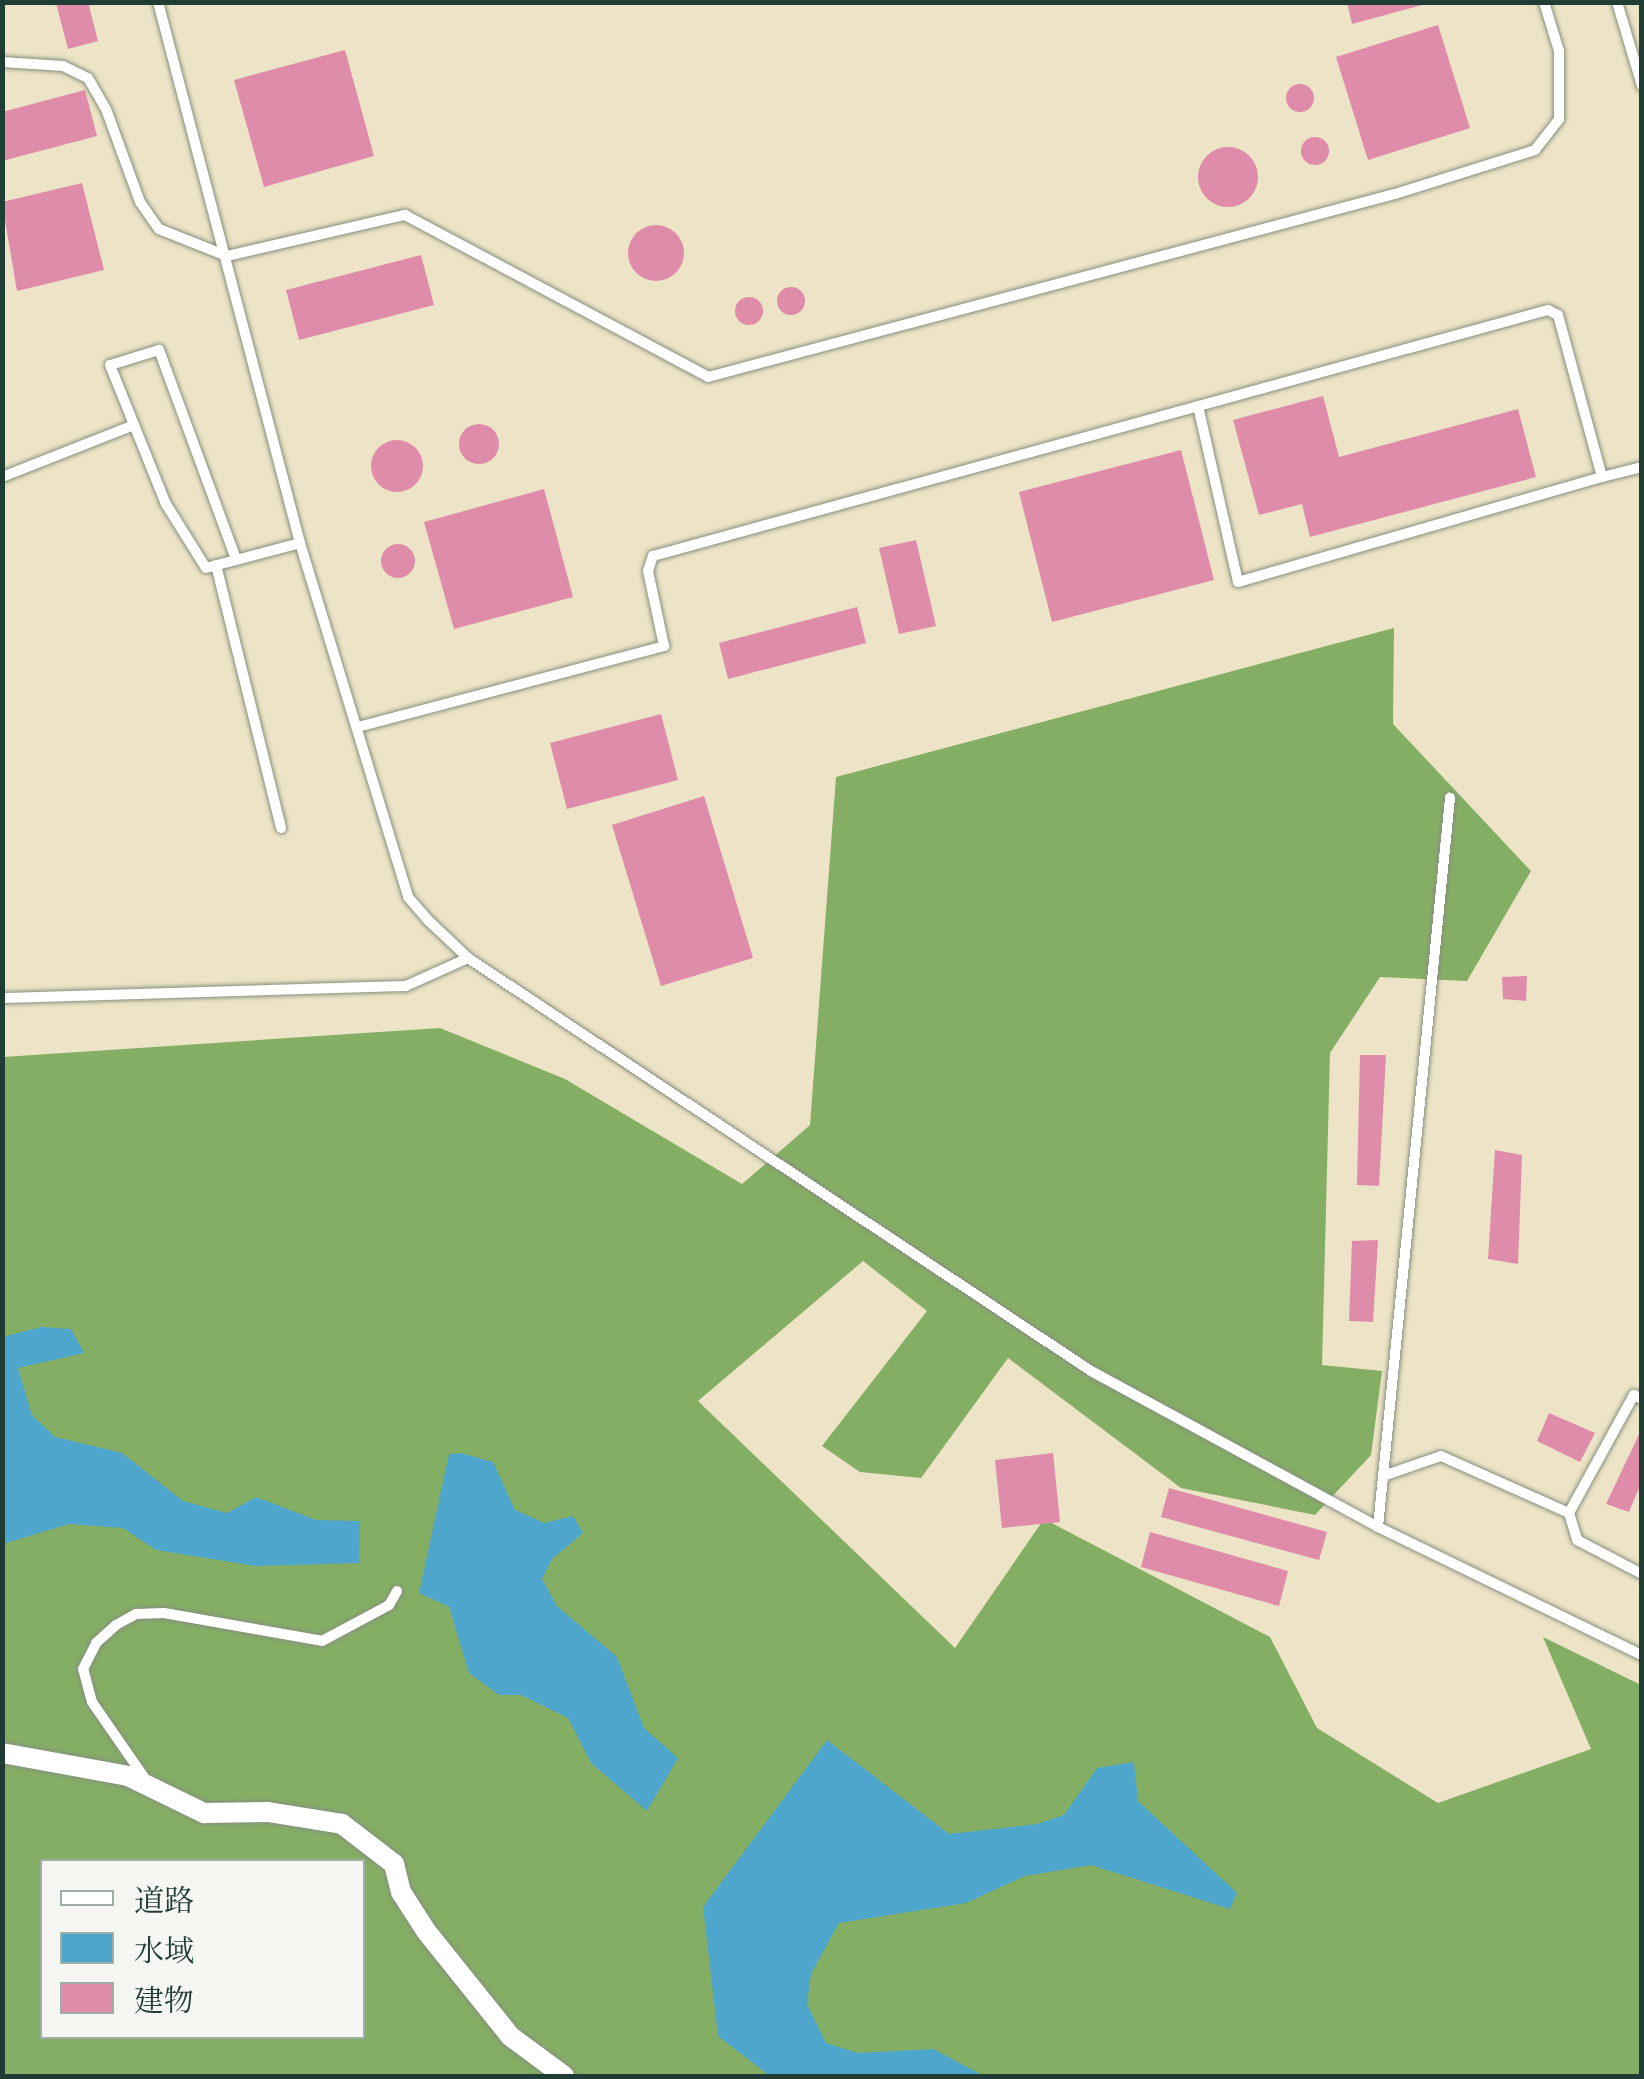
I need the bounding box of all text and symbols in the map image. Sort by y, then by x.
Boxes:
legend [40,1859,365,2039]
text: 道路 [134,1884,194,1919]
text: 水域 [134,1934,194,1969]
text: 建物 [134,1984,194,2019]

